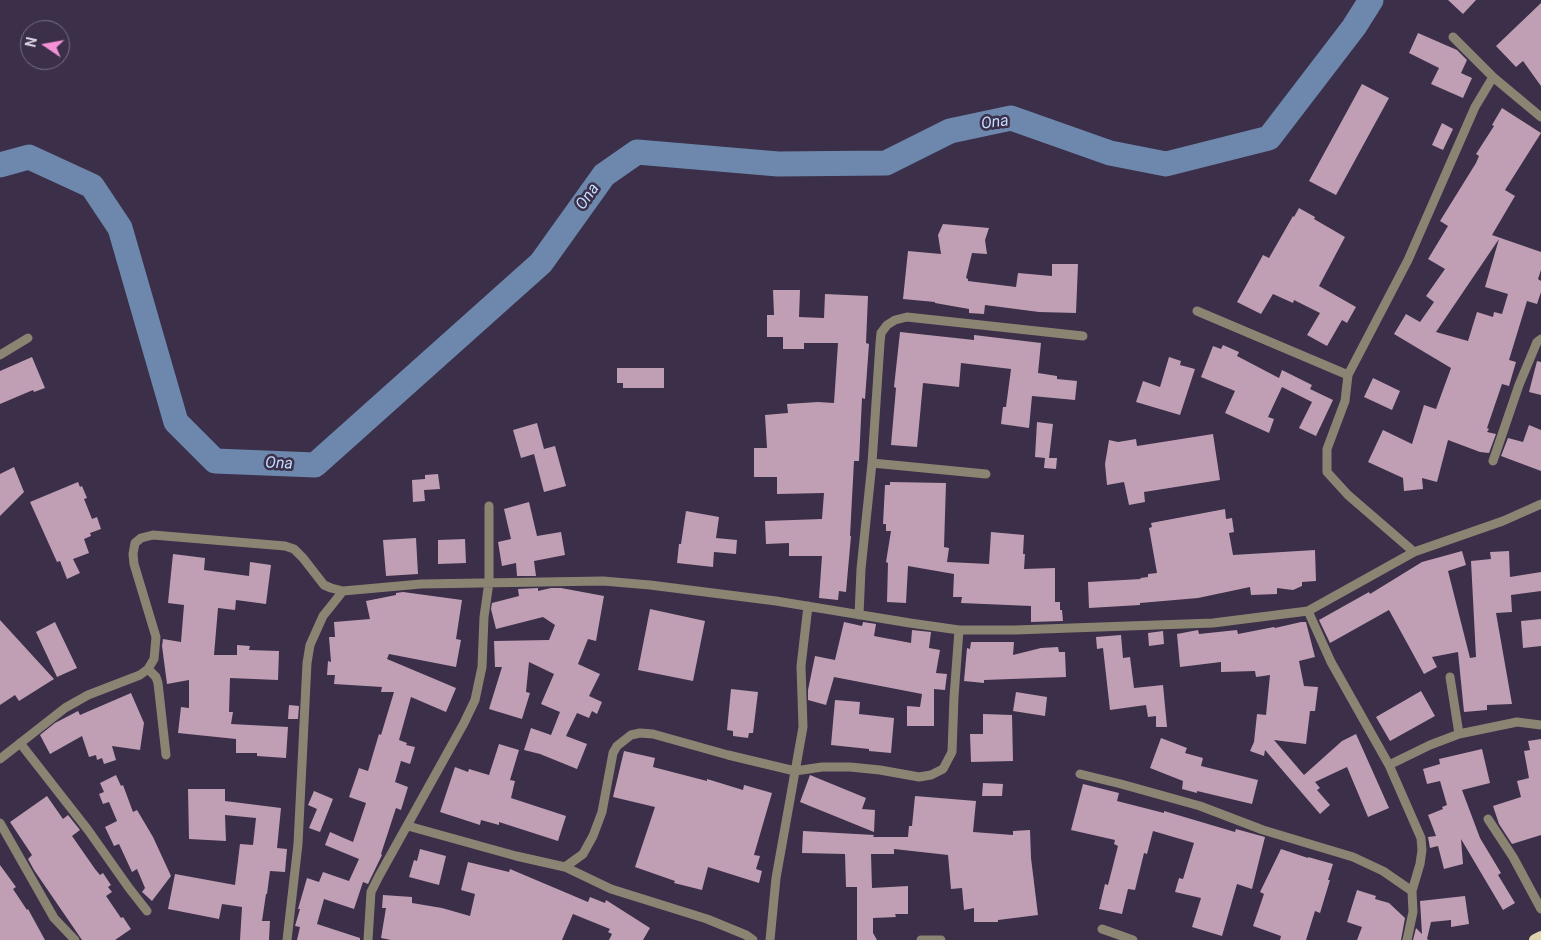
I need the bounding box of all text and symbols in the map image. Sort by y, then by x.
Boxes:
north arrow [20,20,70,70]
text: N [22,36,40,49]
water label: Ona [980,112,1010,134]
water label: Ona [572,180,604,214]
water label: Ona [265,454,293,474]

